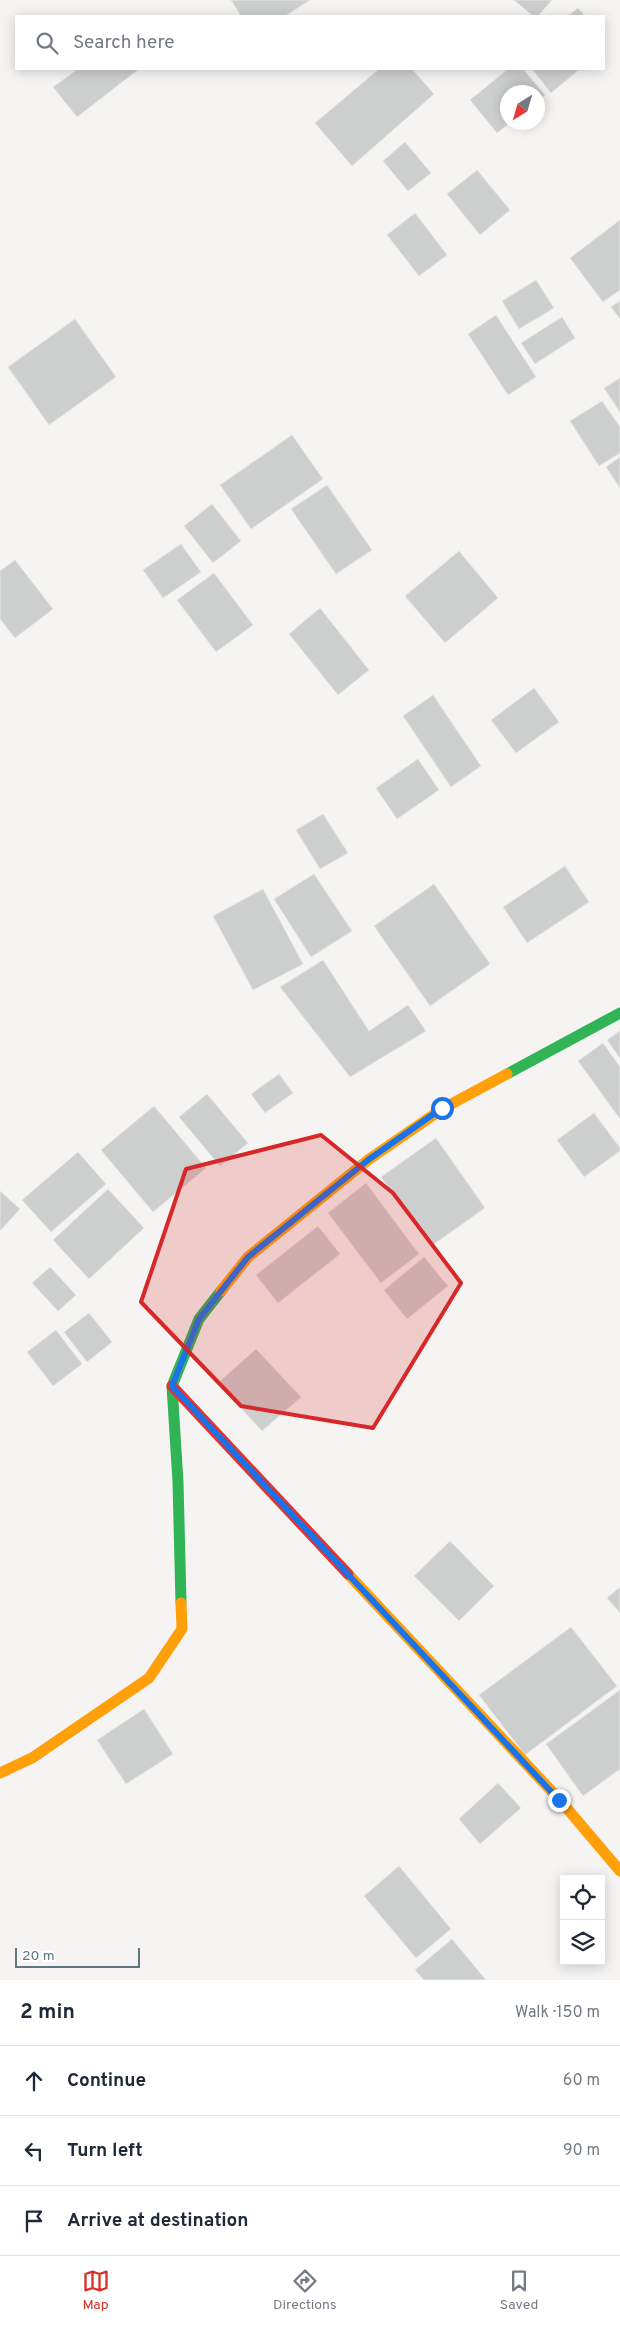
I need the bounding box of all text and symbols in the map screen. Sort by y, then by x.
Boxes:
search box [15,15,605,70]
icon: search [33,29,61,57]
text: Search here [73,31,175,55]
north arrow [500,85,545,130]
route start [431,1097,454,1120]
route end [548,1789,571,1812]
map controls [560,1875,605,1965]
button: locate [560,1875,605,1920]
button: layers [560,1920,605,1965]
scale bar [15,1945,140,1968]
text: 20 m [22,1948,55,1965]
text: 2 min [20,1999,75,2026]
text: Walk · 150 m [515,2003,600,2023]
icon: ahead [20,2067,48,2095]
text: Continue [67,2069,146,2093]
text: 60 m [563,2071,600,2091]
icon: left [20,2137,48,2165]
text: Turn left [67,2139,143,2163]
text: 90 m [563,2141,600,2161]
icon: arrive [20,2207,48,2235]
text: Arrive at destination [67,2209,248,2233]
tab: Map [82,2267,110,2314]
tab: Directions [273,2267,337,2314]
tab: Saved [500,2267,538,2314]

